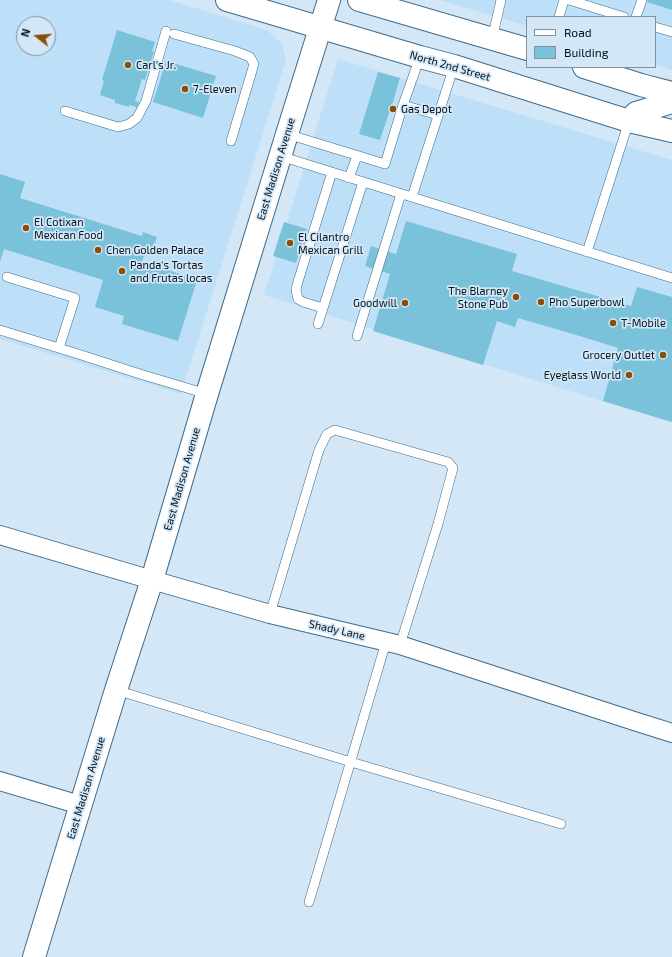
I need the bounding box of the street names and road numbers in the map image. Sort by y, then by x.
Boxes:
street label: North 2nd Street [408,48,492,84]
street label: East Madison Avenue [254,116,298,222]
street label: East Madison Avenue [161,426,203,532]
street label: Shady Lane [308,617,366,643]
street label: East Madison Avenue [64,735,108,841]

